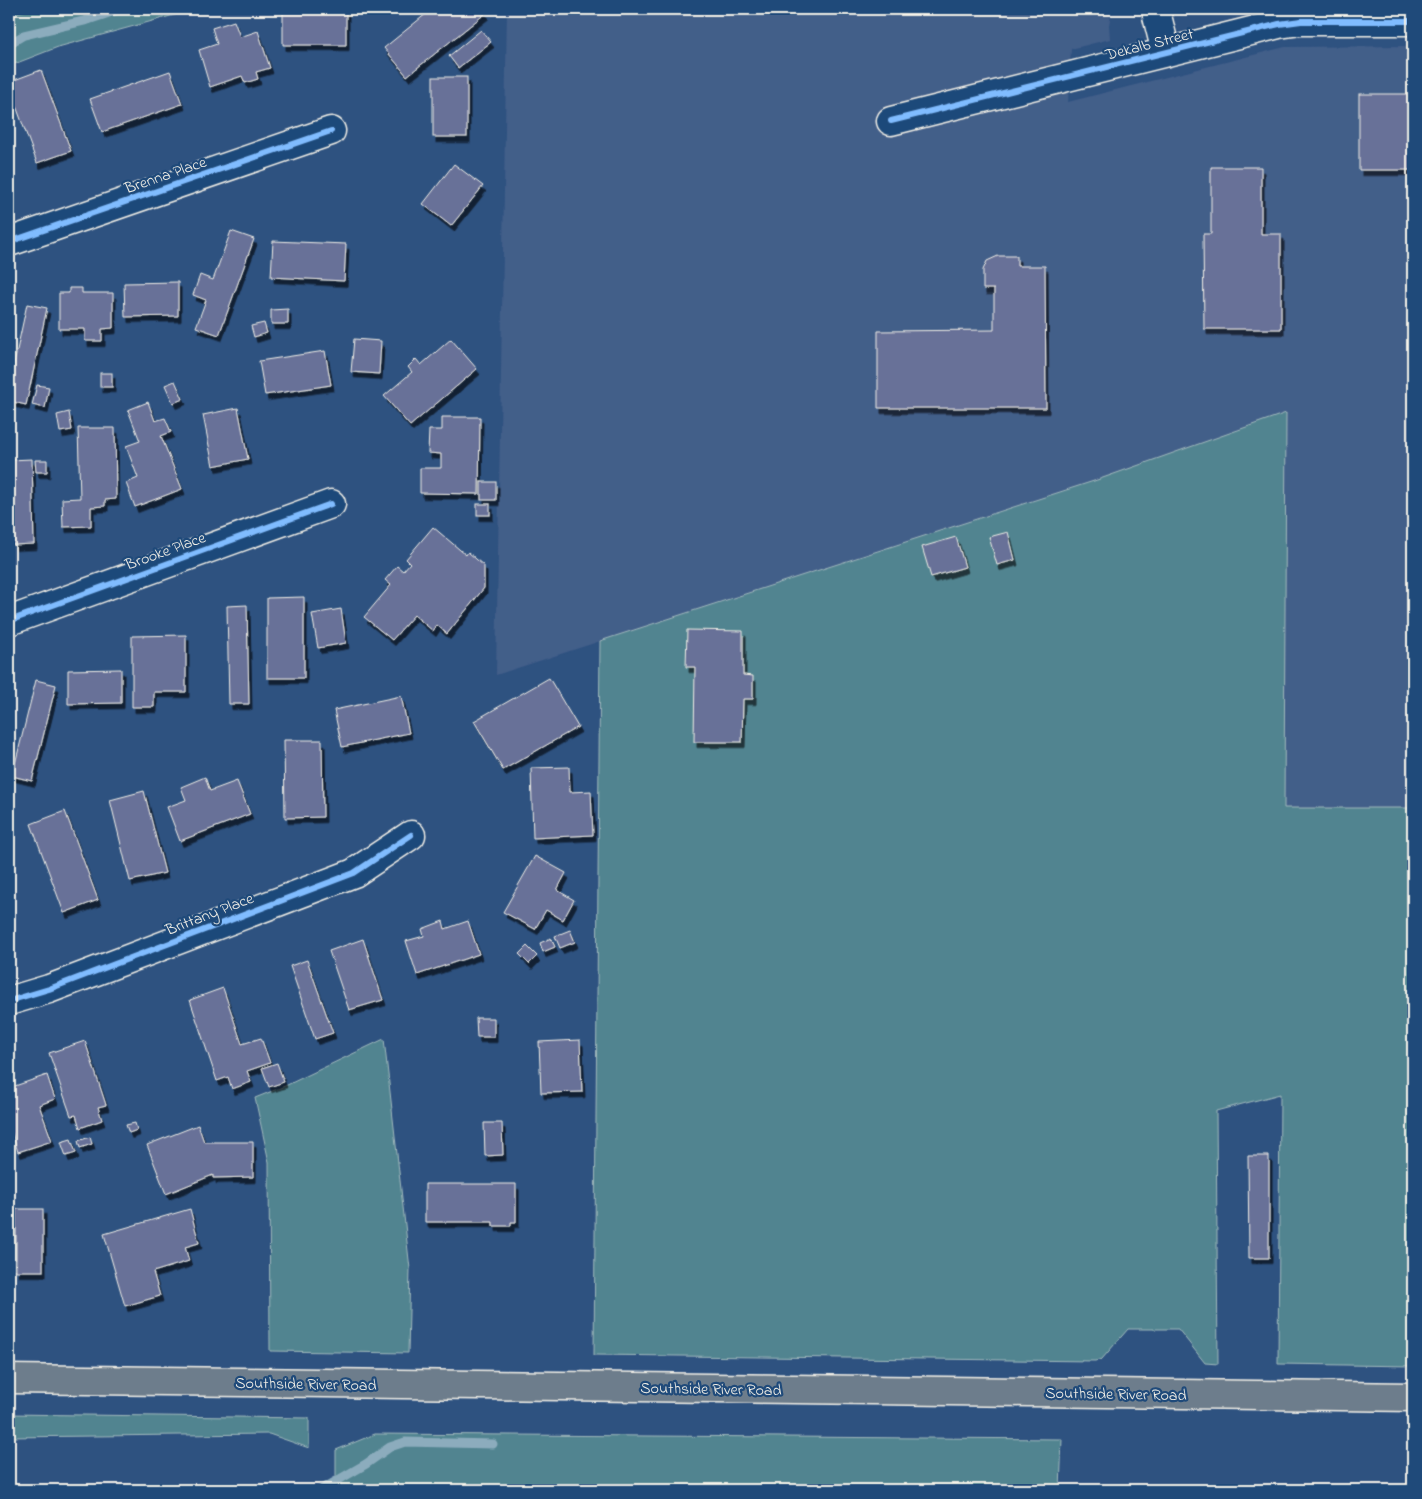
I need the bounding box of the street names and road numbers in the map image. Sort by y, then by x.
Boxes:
street label: Dekalb Street [1102,22,1197,68]
street label: Brenna Place [121,150,211,201]
street label: Brooke Place [121,526,210,578]
street label: Brittany Place [161,887,258,943]
street label: Southside River Road [235,1372,377,1398]
street label: Southside River Road [640,1377,782,1403]
street label: Southside River Road [1045,1382,1187,1408]

